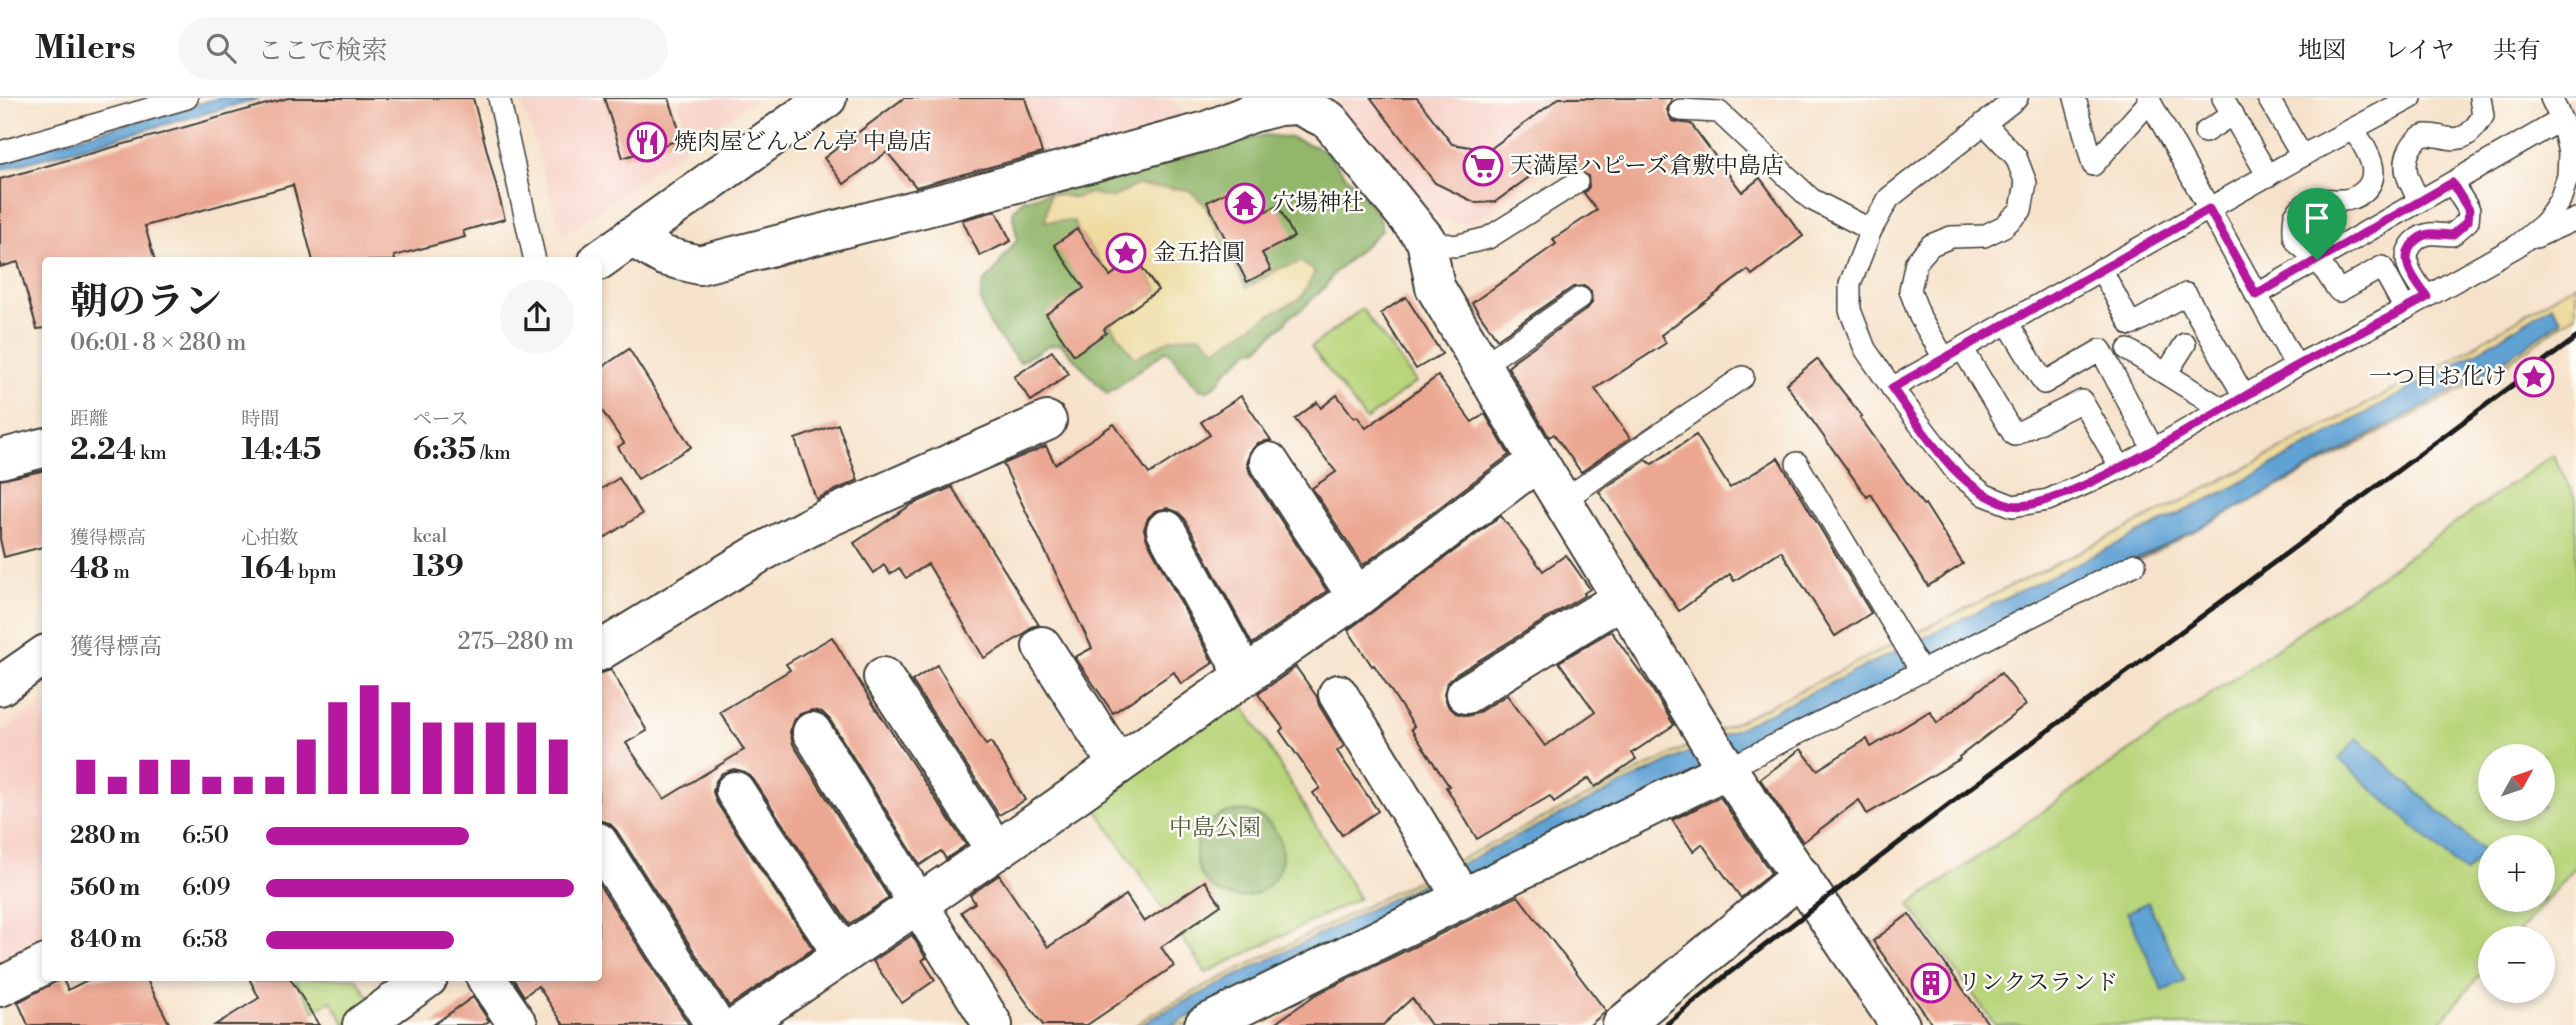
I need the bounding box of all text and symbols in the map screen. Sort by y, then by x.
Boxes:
search box [178,17,668,80]
text: Milers [35,28,136,69]
icon: search [202,29,240,67]
text: ここで検索 [258,35,388,67]
text: 地図 [2298,36,2346,66]
text: レイヤ [2384,36,2455,66]
text: 共有 [2493,36,2541,66]
restaurant icon: 焼肉屋どんどん亭 中島店 [626,121,668,163]
place label: 焼肉屋どんどん亭 中島店 [674,128,932,156]
supermarket icon: 天満屋ハピーズ倉敷中島店 [1462,145,1504,187]
place label: 天満屋ハピーズ倉敷中島店 [1510,152,1784,180]
temple icon: 穴場神社 [1224,182,1266,224]
pin [2287,188,2347,260]
place label: 穴場神社 [1272,189,1364,217]
icon: arrive [2298,199,2336,237]
place icon: 金五拾圓 [1105,232,1147,274]
place label: 金五拾圓 [1153,239,1245,267]
text: 朝のラン [70,279,222,326]
button: share [500,280,574,354]
text: 06:01 · 8 × 280 m [70,329,246,357]
place icon: 一つ目お化け [2513,356,2555,398]
place label: 一つ目お化け [2369,363,2507,391]
text: 距離 [70,407,108,431]
text: 時間 [241,407,279,431]
text: ペース [413,407,469,431]
text: 2.24 [70,431,136,469]
text: 14:45 [241,431,321,469]
text: 6:35 [413,431,476,469]
text: km [136,441,167,465]
text: /km [476,441,511,465]
text: kcal [413,524,447,548]
text: 獲得標高 [70,526,146,550]
text: 心拍数 [241,526,298,550]
text: 139 [413,548,464,586]
text: 48 [70,550,109,588]
text: 164 [241,550,294,588]
text: m [109,560,130,584]
text: bpm [294,560,337,584]
text: 275–280 m [457,628,574,656]
text: 獲得標高 [70,633,162,661]
north arrow [2478,744,2555,821]
map controls [2478,744,2555,1003]
park label: 中島公園 [1169,814,1261,842]
text: 280 m [70,822,140,850]
text: 6:50 [182,822,229,850]
button: + [2478,835,2555,912]
text: 560 m [70,874,140,902]
text: 6:09 [182,874,230,902]
text: 840 m [70,926,142,954]
text: 6:58 [182,926,228,954]
button: − [2478,926,2555,1003]
building icon: リンクスランド [1910,962,1952,1004]
place label: リンクスランド [1958,969,2118,997]

